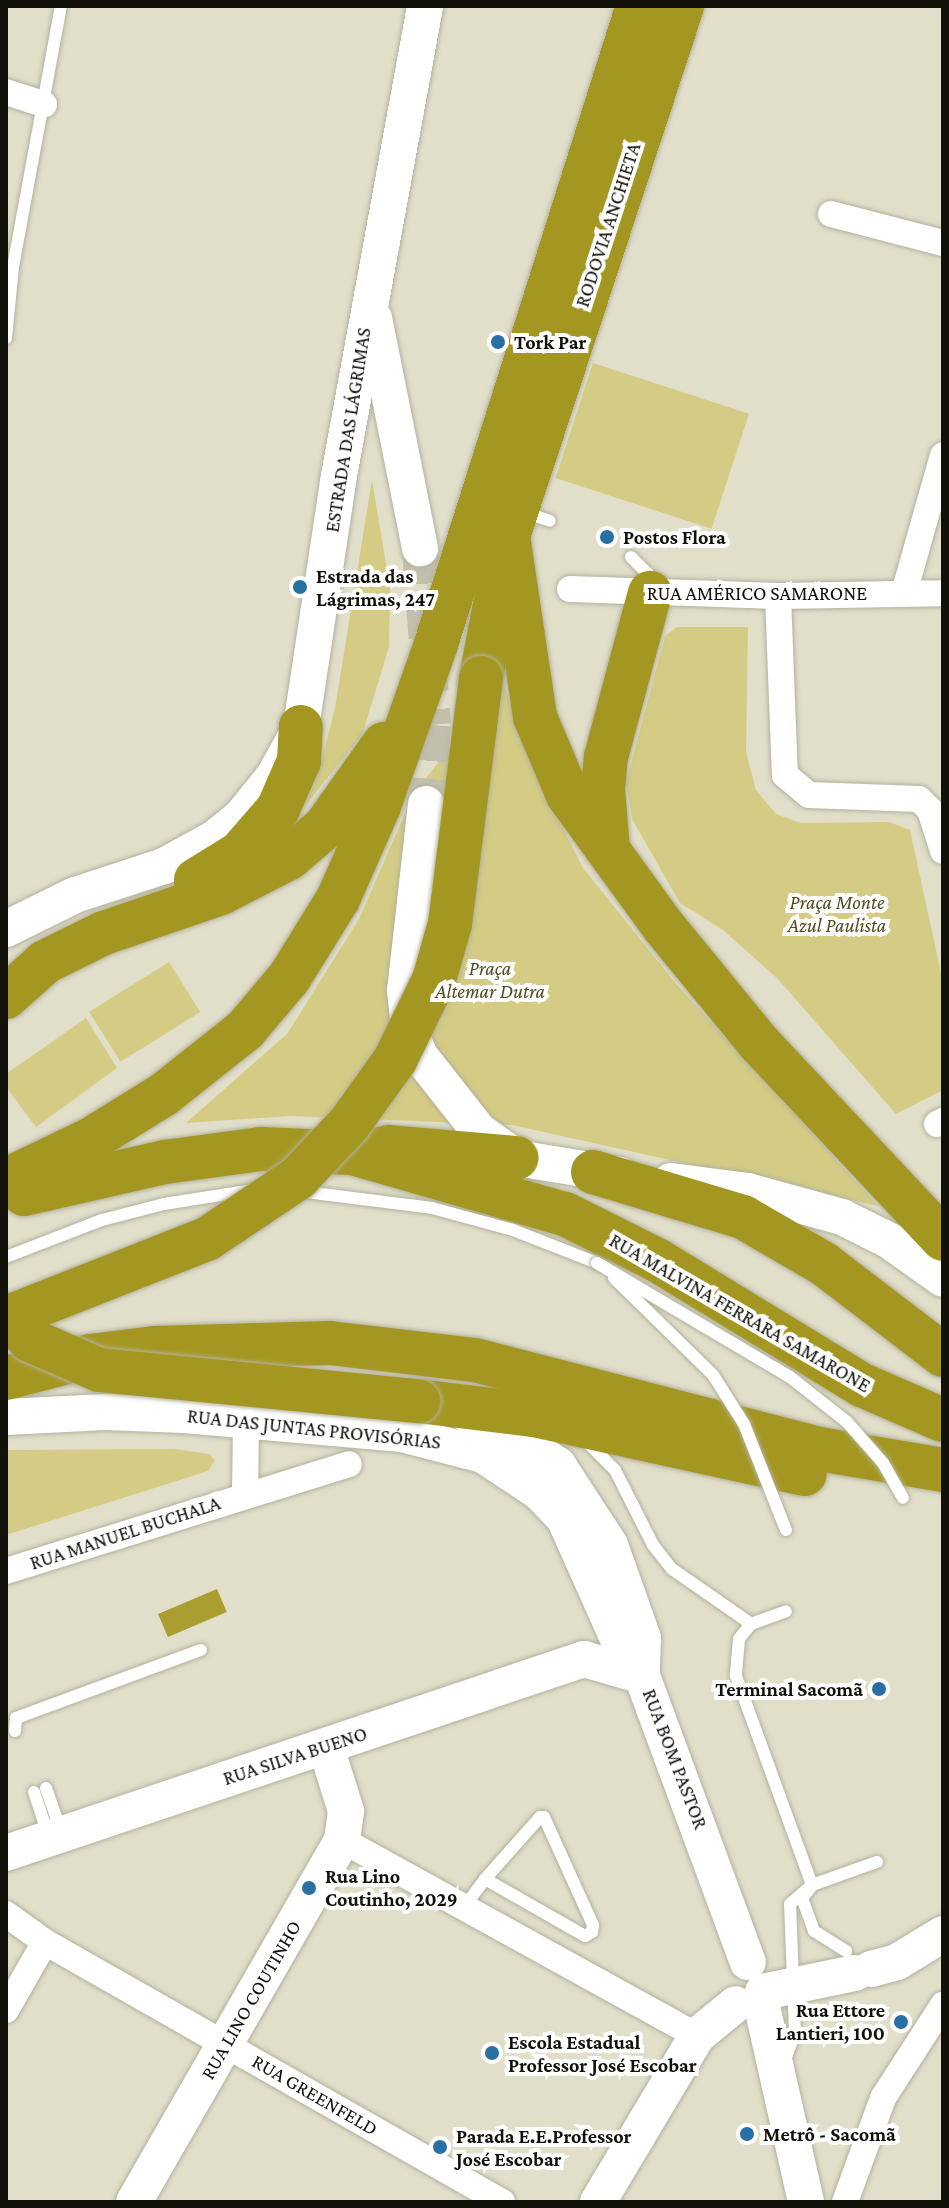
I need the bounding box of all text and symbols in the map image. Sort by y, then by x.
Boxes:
street label: RODOVIA ANCHIETA [570,140,646,310]
street label: ESTRADA DAS LÁGRIMAS [320,326,376,534]
place label: Tork Par [514,330,587,354]
marker: Tork Par [489,333,507,351]
place label: Postos Flora [623,525,726,549]
marker: Postos Flora [598,528,616,546]
place label: Estrada das Lágrimas, 247 [316,564,435,611]
marker: Estrada das Lágrimas, 247 [291,578,309,596]
street label: RUA AMÉRICO SAMARONE [647,581,867,605]
park label: Praça Monte Azul Paulista [788,890,886,937]
park label: Praça Altemar Dutra [435,957,545,1004]
street label: RUA MALVINA FERRARA SAMARONE [605,1228,875,1398]
street label: RUA DAS JUNTAS PROVISÓRIAS [186,1404,442,1454]
street label: RUA MANUEL BUCHALA [27,1491,223,1575]
place label: Terminal Sacomã [715,1677,863,1701]
marker: Terminal Sacomã [870,1680,888,1698]
street label: RUA BOM PASTOR [637,1685,713,1833]
street label: RUA SILVA BUENO [220,1721,370,1791]
place label: Rua Lino Coutinho, 2029 [325,1864,458,1911]
marker: Rua Lino Coutinho, 2029 [300,1879,318,1897]
street label: RUA LINO COUTINHO [196,1916,306,2084]
place label: Rua Ettore Lantieri, 100 [776,1998,885,2045]
marker: Rua Ettore Lantieri, 100 [892,2013,910,2031]
place label: Escola Estadual Professor José Escobar [508,2030,697,2077]
marker: Escola Estadual Professor José Escobar [483,2044,501,2062]
street label: RUA GREENFELD [248,2049,382,2141]
place label: Metrô - Sacomã [763,2122,896,2146]
place label: Parada E.E.Professor José Escobar [456,2124,632,2171]
marker: Metrô - Sacomã [738,2125,756,2143]
marker: Parada E.E.Professor José Escobar [431,2138,449,2156]

